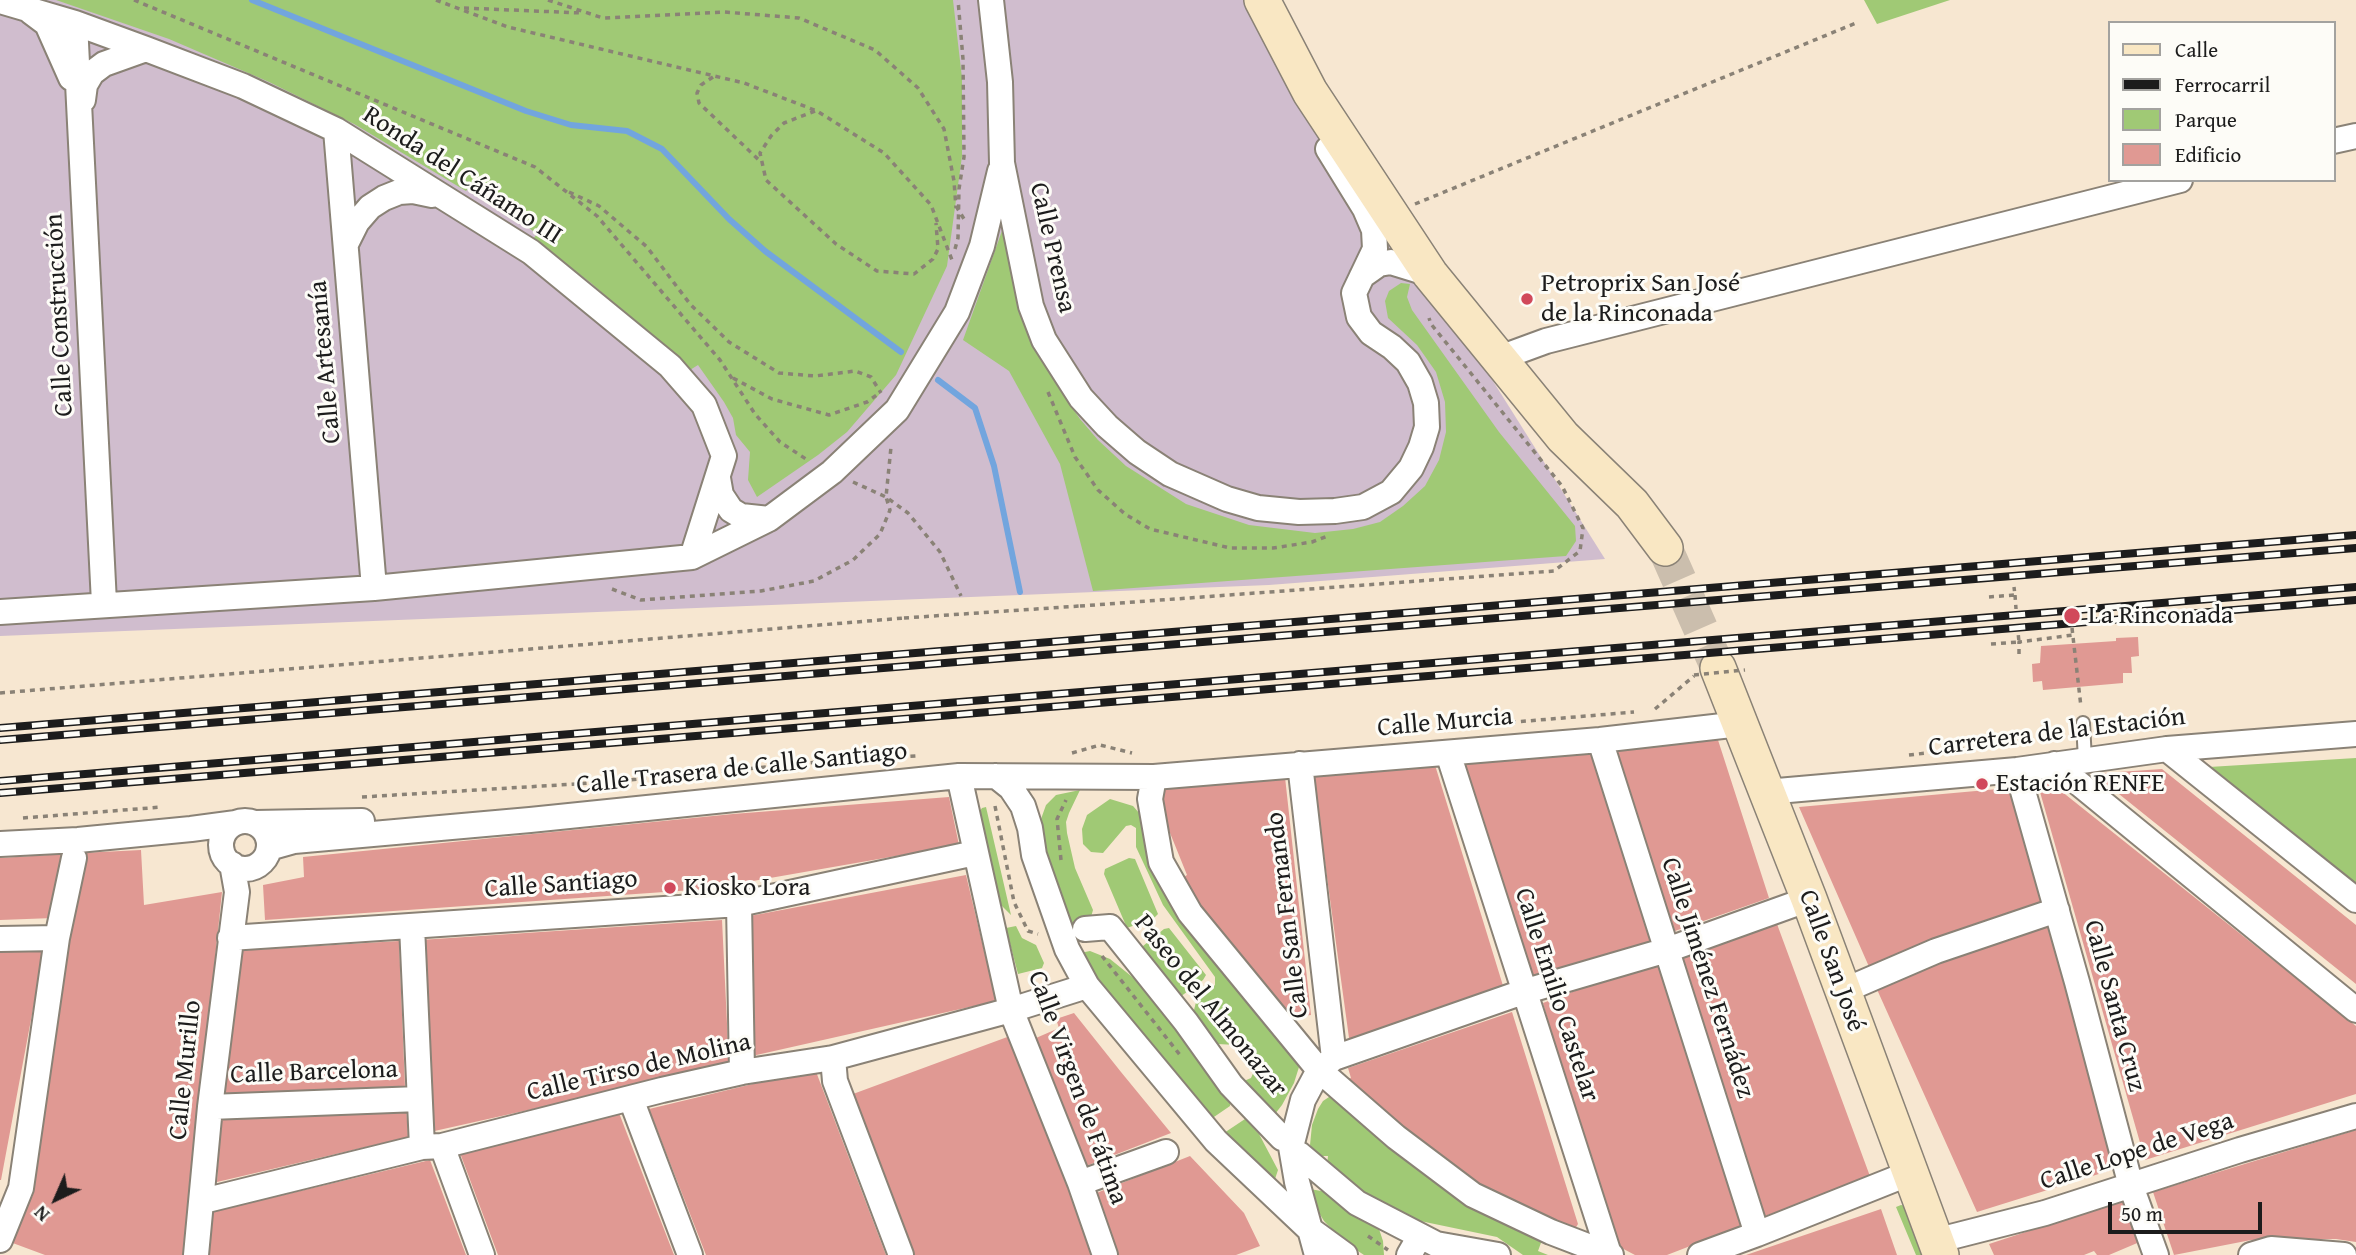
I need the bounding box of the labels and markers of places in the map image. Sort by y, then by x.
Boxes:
place label: Petroprix San José de la Rinconada [1541,268,1740,330]
marker: Petroprix San José de la Rinconada [1519,291,1535,307]
place label: La Rinconada [2088,600,2233,632]
marker: La Rinconada [2062,606,2082,626]
place label: Estación RENFE [1996,768,2164,800]
marker: Estación RENFE [1974,776,1990,792]
place label: Kiosko Lora [684,872,811,904]
marker: Kiosko Lora [662,880,678,896]

